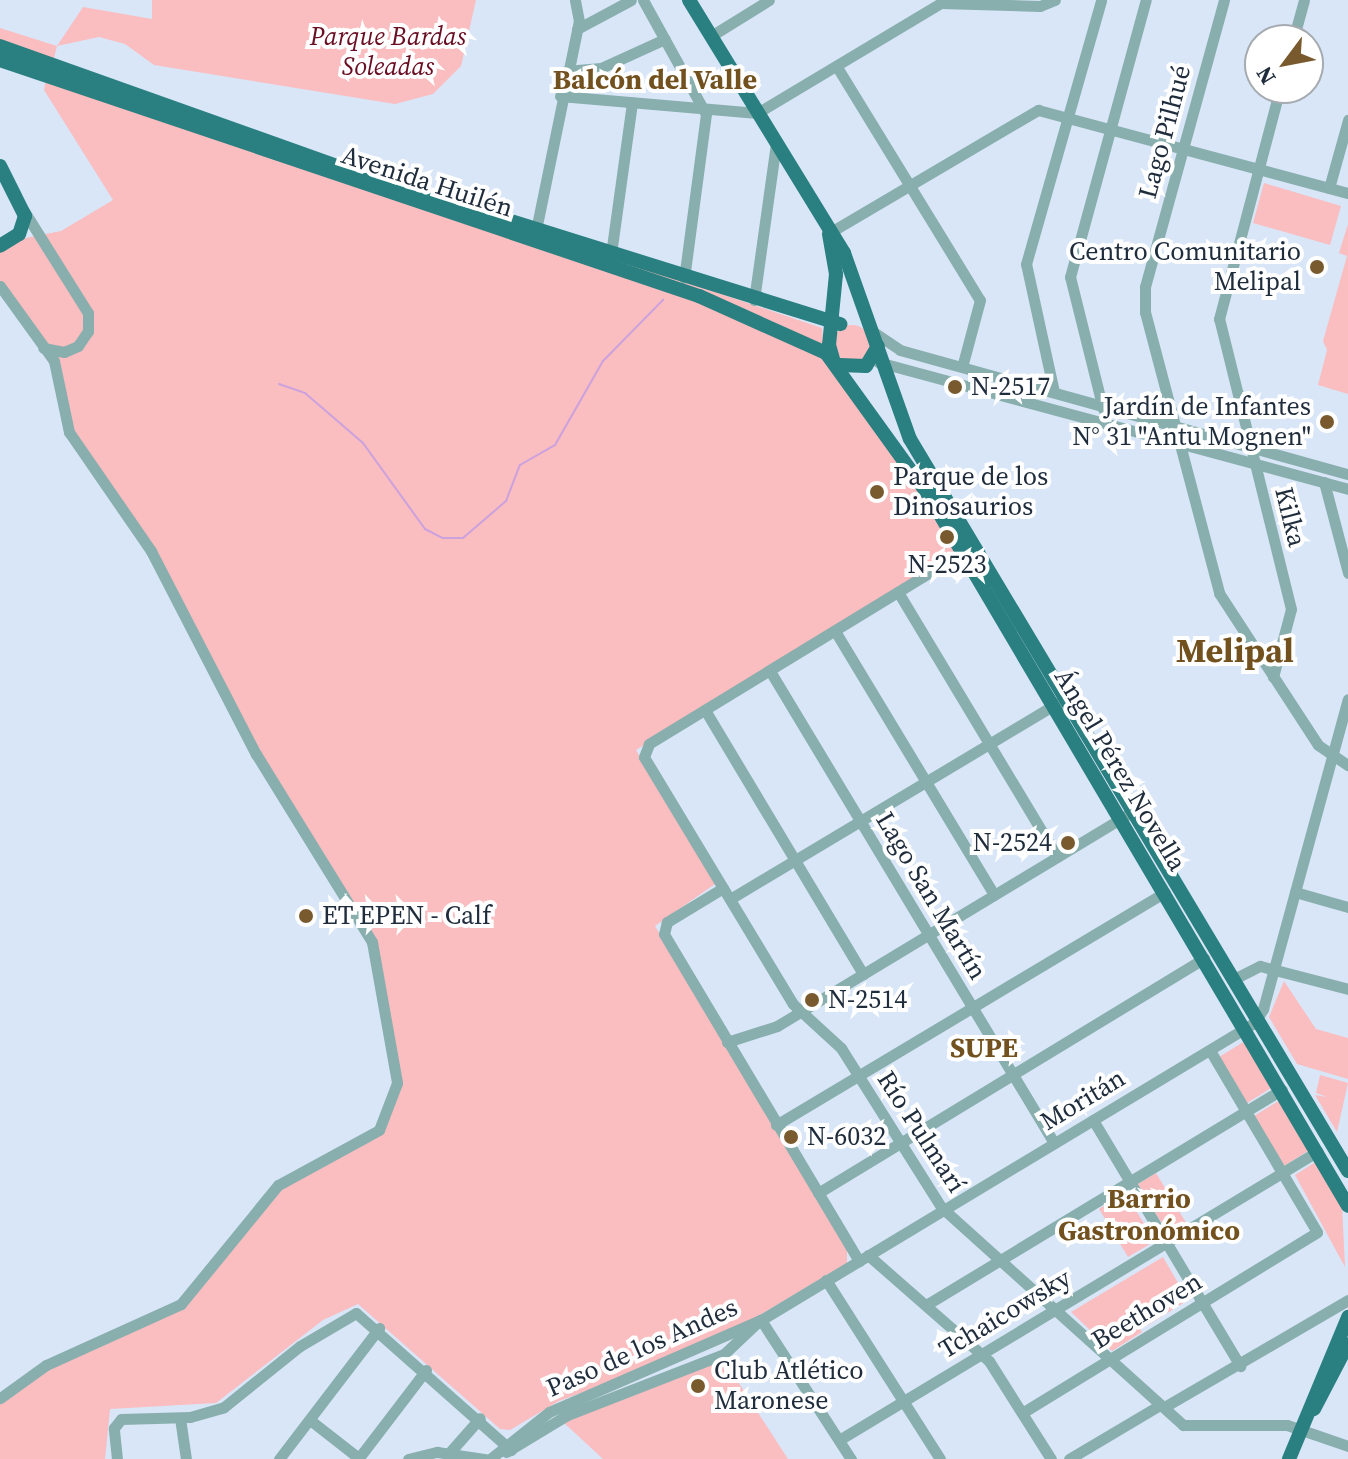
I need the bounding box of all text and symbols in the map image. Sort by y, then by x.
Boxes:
park label: Parque Bardas Soleadas [310,21,466,82]
north arrow [1244,24,1324,104]
text: N [1248,61,1282,90]
district label: Balcón del Valle [553,62,757,96]
street label: Lago Pilhué [1132,62,1198,202]
street label: Avenida Huilén [337,140,517,224]
place label: Centro Comunitario Melipal [1069,236,1301,298]
marker: Centro Comunitario Melipal [1308,258,1326,276]
place label: N-2517 [971,371,1050,403]
marker: N-2517 [946,378,964,396]
place label: Jardín de Infantes N° 31 "Antu Mognen" [1072,391,1311,452]
marker: Jardín de Infantes N° 31 "Antu Mognen" [1318,413,1336,431]
place label: Parque de los Dinosaurios [893,461,1048,522]
marker: Parque de los Dinosaurios [868,483,886,501]
street label: Kilka [1268,484,1312,550]
marker: N-2523 [938,528,956,546]
place label: N-2523 [907,549,987,581]
district label: Melipal [1176,631,1294,671]
street label: Ángel Pérez Novella [1047,663,1193,877]
street label: Lago San Martín [869,807,993,985]
place label: N-2524 [973,827,1052,859]
marker: N-2524 [1059,834,1077,852]
place label: ET EPEN - Calf [322,900,492,932]
marker: ET EPEN - Calf [297,907,315,925]
place label: N-2514 [828,984,907,1016]
marker: N-2514 [803,991,821,1009]
district label: SUPE [950,1030,1018,1064]
street label: Moritán [1035,1063,1131,1137]
street label: Río Pulmarí [870,1065,972,1199]
place label: N-6032 [807,1121,886,1153]
marker: N-6032 [782,1128,800,1146]
district label: Barrio Gastronómico [1058,1181,1240,1247]
street label: Tchaicowsky [934,1263,1076,1365]
street label: Beethoven [1086,1266,1208,1356]
street label: Paso de los Andes [542,1292,742,1404]
place label: Club Atlético Maronese [714,1355,863,1416]
marker: Club Atlético Maronese [689,1377,707,1395]

